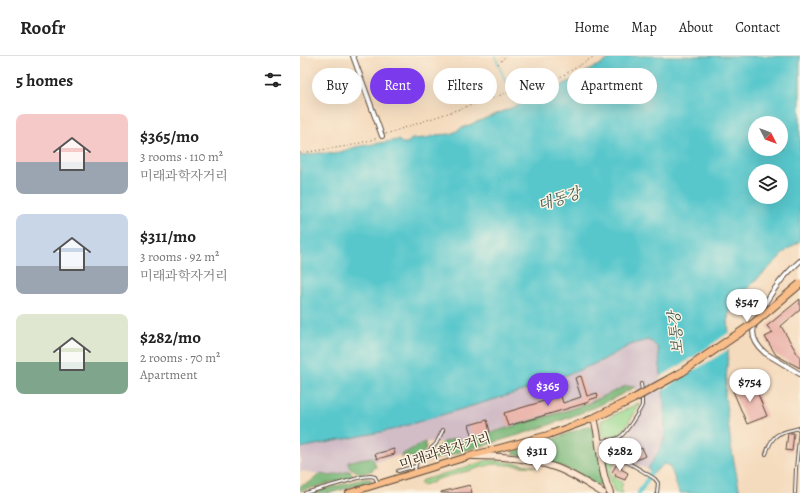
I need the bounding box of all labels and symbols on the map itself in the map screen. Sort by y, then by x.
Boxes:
north arrow [748,116,788,156]
water label: 대동강 [535,182,585,215]
pin: $547 [723,289,771,323]
water label: 보통강 [664,308,688,356]
pin: $754 [726,369,774,403]
pin: $365 [524,373,572,407]
street label: 미래과학자거리 [397,428,493,474]
pin: $311 [513,438,561,472]
pin: $282 [596,438,644,472]

